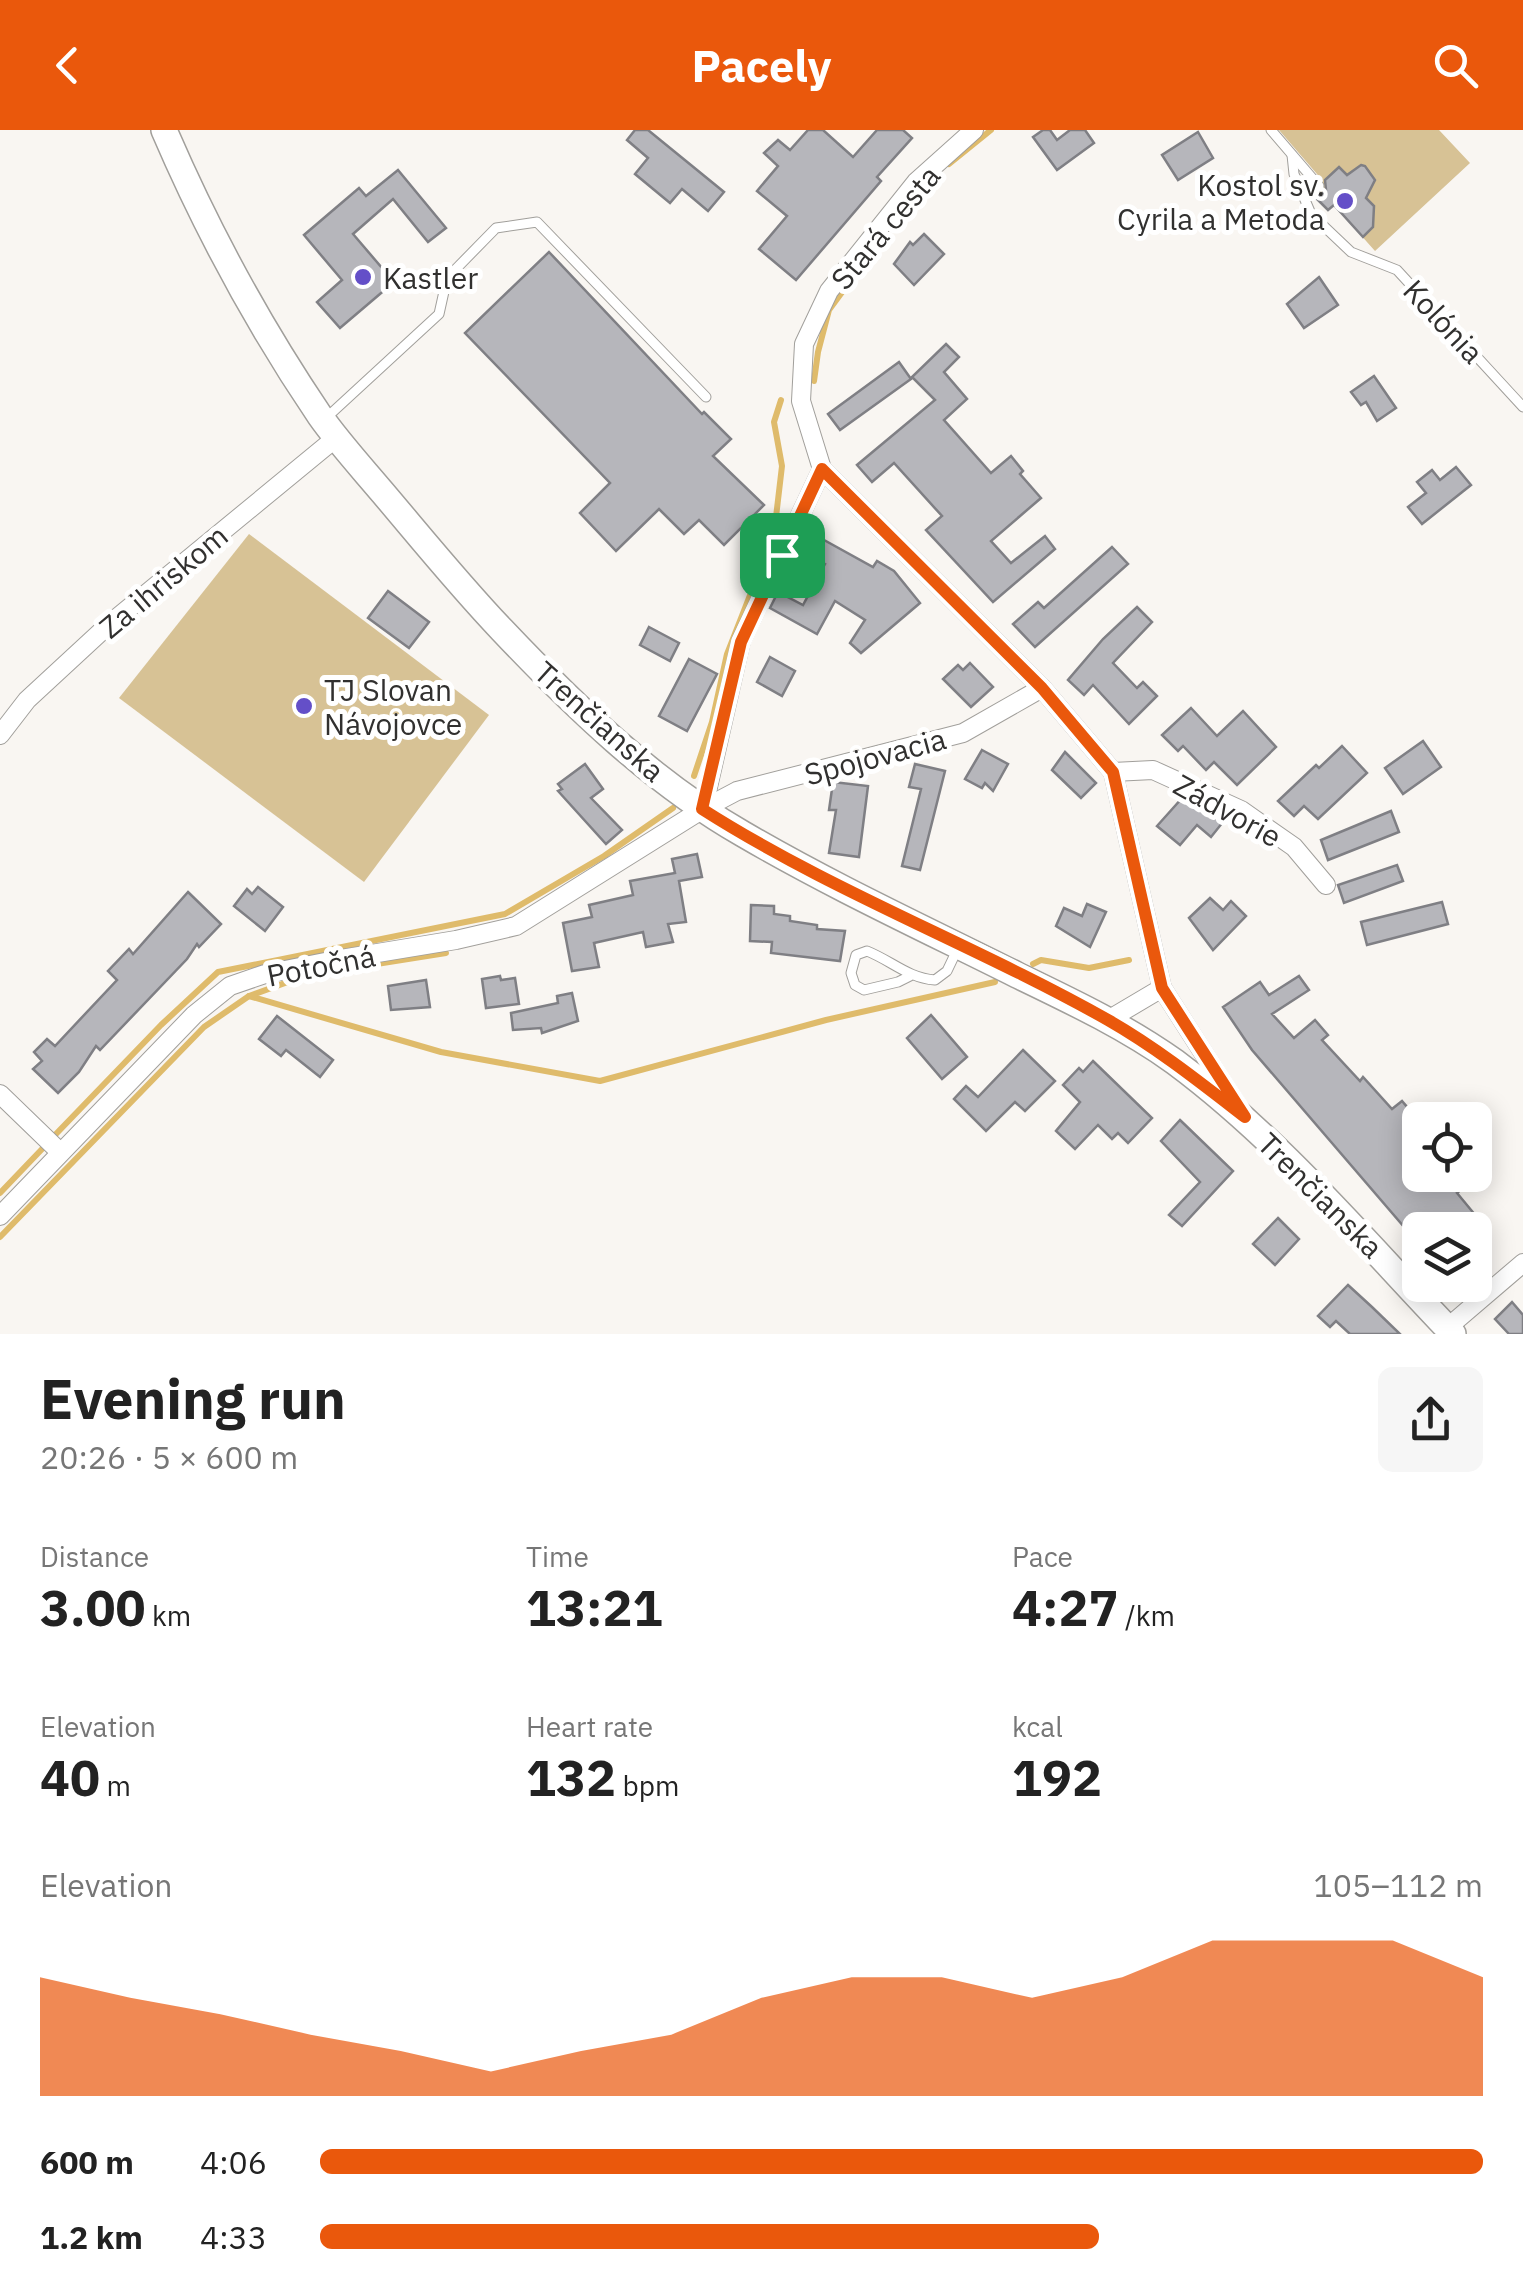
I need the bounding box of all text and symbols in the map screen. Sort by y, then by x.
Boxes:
text: Pacely [691,36,832,94]
icon: back [40,38,95,93]
icon: search [1428,38,1483,93]
street label: Stará cesta [822,157,948,297]
place label: Kostol sv. Cyrila a Metoda [1117,165,1325,238]
marker: Kostol sv. Cyrila a Metoda [1334,190,1356,212]
place label: Kastler [383,258,478,297]
marker: Kastler [352,266,374,288]
street label: Kolónia [1395,271,1493,371]
pin [740,513,825,598]
street label: Za ihriskom [91,516,235,646]
icon: arrive [755,528,810,583]
street label: Trenčianska [527,652,673,790]
place label: TJ Slovan Návojovce [324,670,462,743]
marker: TJ Slovan Návojovce [293,695,315,717]
street label: Spojovacia [800,718,950,794]
street label: Zádvorie [1167,765,1289,855]
street label: Potočná [263,935,379,995]
map controls [1402,1102,1492,1302]
button: locate [1402,1102,1492,1192]
street label: Trenčianska [1250,1124,1392,1266]
button: layers [1402,1212,1492,1302]
text: Evening run [40,1363,346,1434]
button: share [1378,1367,1483,1472]
text: 20:26 · 5 × 600 m [40,1436,298,1478]
text: Distance [40,1538,149,1575]
text: Time [526,1538,589,1575]
text: Pace [1012,1538,1073,1575]
text: 3.00 [40,1575,146,1640]
text: 13:21 [526,1575,663,1640]
text: 4:27 [1012,1575,1119,1640]
text: km [146,1597,191,1634]
text: /km [1119,1597,1175,1634]
text: Elevation [40,1708,156,1745]
text: Heart rate [526,1708,653,1745]
text: kcal [1012,1708,1063,1745]
text: 40 [40,1745,100,1810]
text: 132 [526,1745,616,1810]
text: 192 [1012,1745,1102,1810]
text: m [100,1767,131,1804]
text: bpm [616,1767,680,1804]
text: Elevation [40,1864,173,1906]
text: 105–112 m [1313,1864,1483,1906]
text: 600 m [40,2141,134,2183]
text: 4:06 [200,2141,267,2183]
text: 1.2 km [40,2216,143,2258]
text: 4:33 [200,2216,267,2258]

